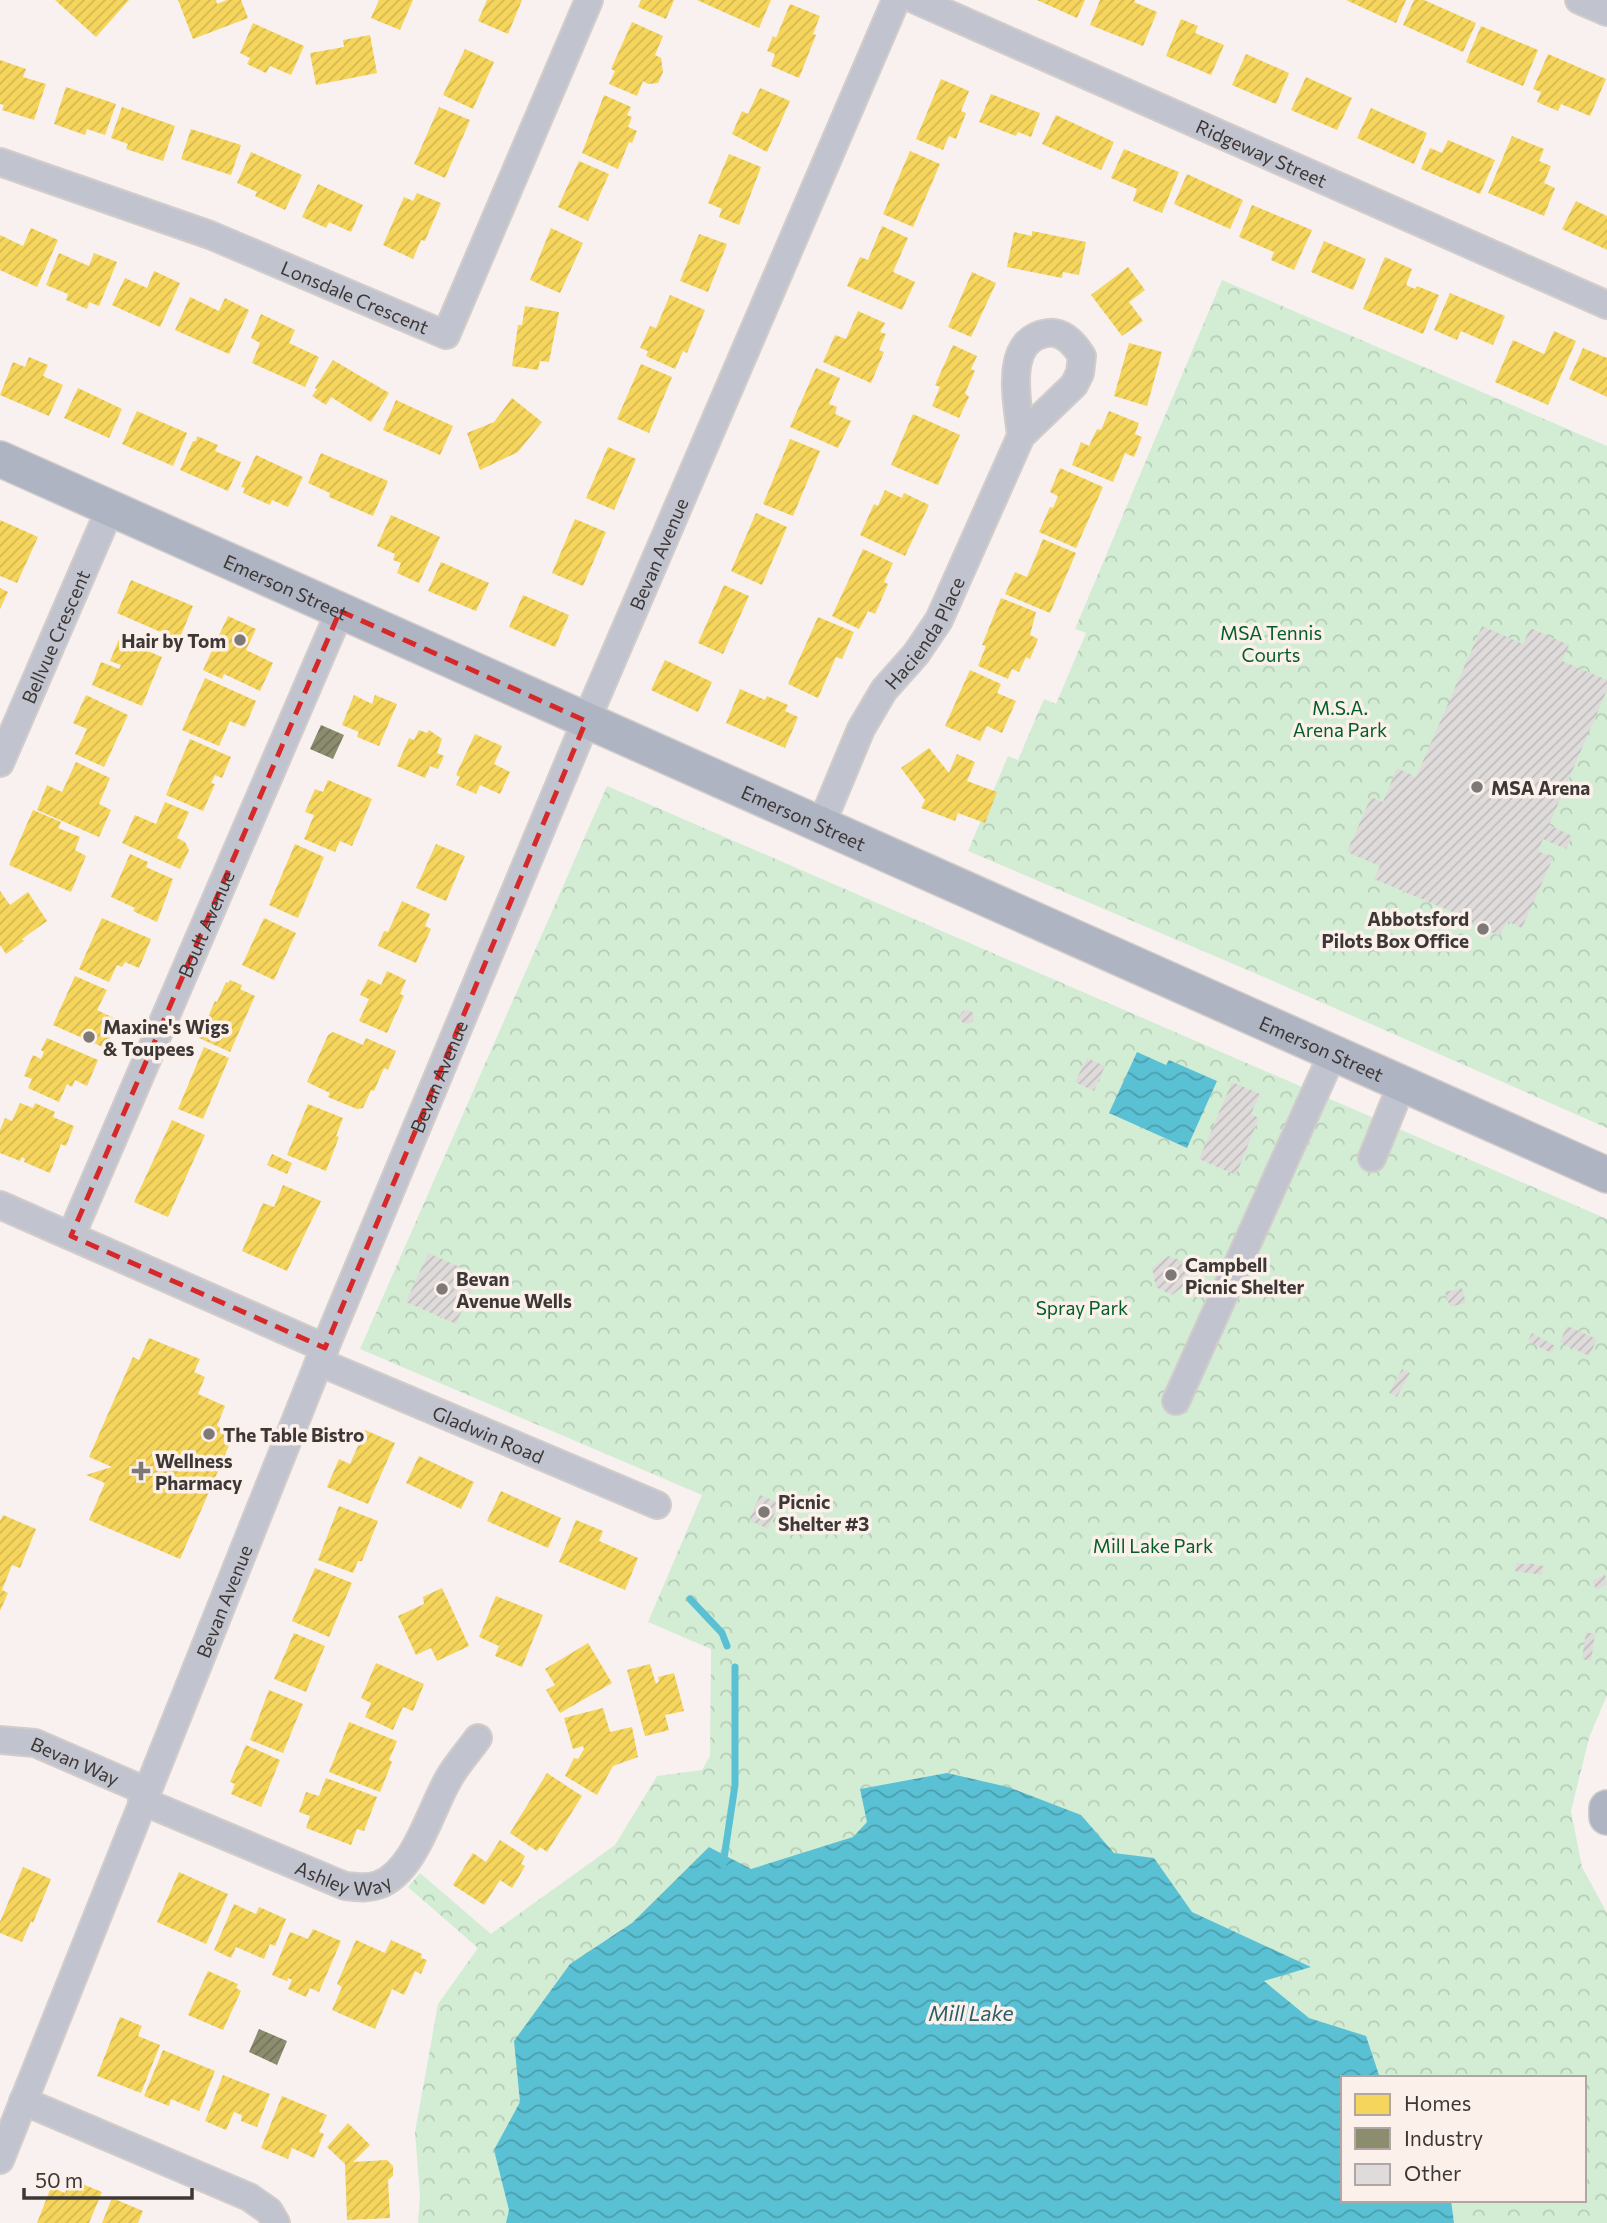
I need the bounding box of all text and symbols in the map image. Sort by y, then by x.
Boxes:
street label: Ridgeway Street [1193,114,1331,192]
street label: Lonsdale Crescent [278,255,433,338]
street label: Bevan Avenue [624,494,692,613]
street label: Emerson Street [220,549,352,624]
street label: Bellvue Crescent [16,566,94,707]
street label: Hacienda Place [879,573,968,693]
park label: MSA Tennis Courts [1220,621,1322,666]
place label: Hair by Tom [121,629,226,652]
marker: Hair by Tom [232,632,248,648]
park label: M.S.A. Arena Park [1293,696,1387,741]
place label: MSA Arena [1491,776,1590,799]
street label: Emerson Street [738,779,870,855]
marker: MSA Arena [1469,779,1485,795]
street label: Boult Avenue [172,867,238,981]
place label: Abbotsford Pilots Box Office [1322,907,1469,952]
marker: Abbotsford Pilots Box Office [1475,921,1491,937]
street label: Emerson Street [1256,1010,1388,1086]
place label: Maxine's Wigs & Toupees [103,1015,230,1060]
street label: Bevan Avenue [404,1017,472,1136]
marker: Maxine's Wigs & Toupees [81,1029,97,1045]
place label: Campbell Picnic Shelter [1185,1253,1304,1298]
place label: Bevan Avenue Wells [456,1267,572,1312]
marker: Campbell Picnic Shelter [1163,1267,1179,1283]
marker: Bevan Avenue Wells [434,1281,450,1297]
park label: Spray Park [1036,1296,1128,1319]
street label: Gladwin Road [429,1400,548,1467]
place label: The Table Bistro [223,1423,364,1446]
marker: The Table Bistro [201,1426,217,1442]
place label: Wellness Pharmacy [155,1449,243,1494]
marker: Wellness Pharmacy [133,1463,149,1479]
place label: Picnic Shelter #3 [778,1490,869,1535]
marker: Picnic Shelter #3 [756,1504,772,1520]
park label: Mill Lake Park [1093,1534,1213,1557]
street label: Bevan Avenue [191,1541,256,1661]
street label: Bevan Way [28,1731,123,1790]
street label: Ashley Way [292,1855,395,1899]
water label: Mill Lake [928,2000,1014,2025]
legend [1341,2076,1586,2202]
text: Homes [1404,2090,1471,2115]
text: Industry [1404,2125,1483,2150]
scale bar [24,2156,192,2200]
text: Other [1404,2160,1461,2185]
text: 50 m [35,2167,83,2192]

